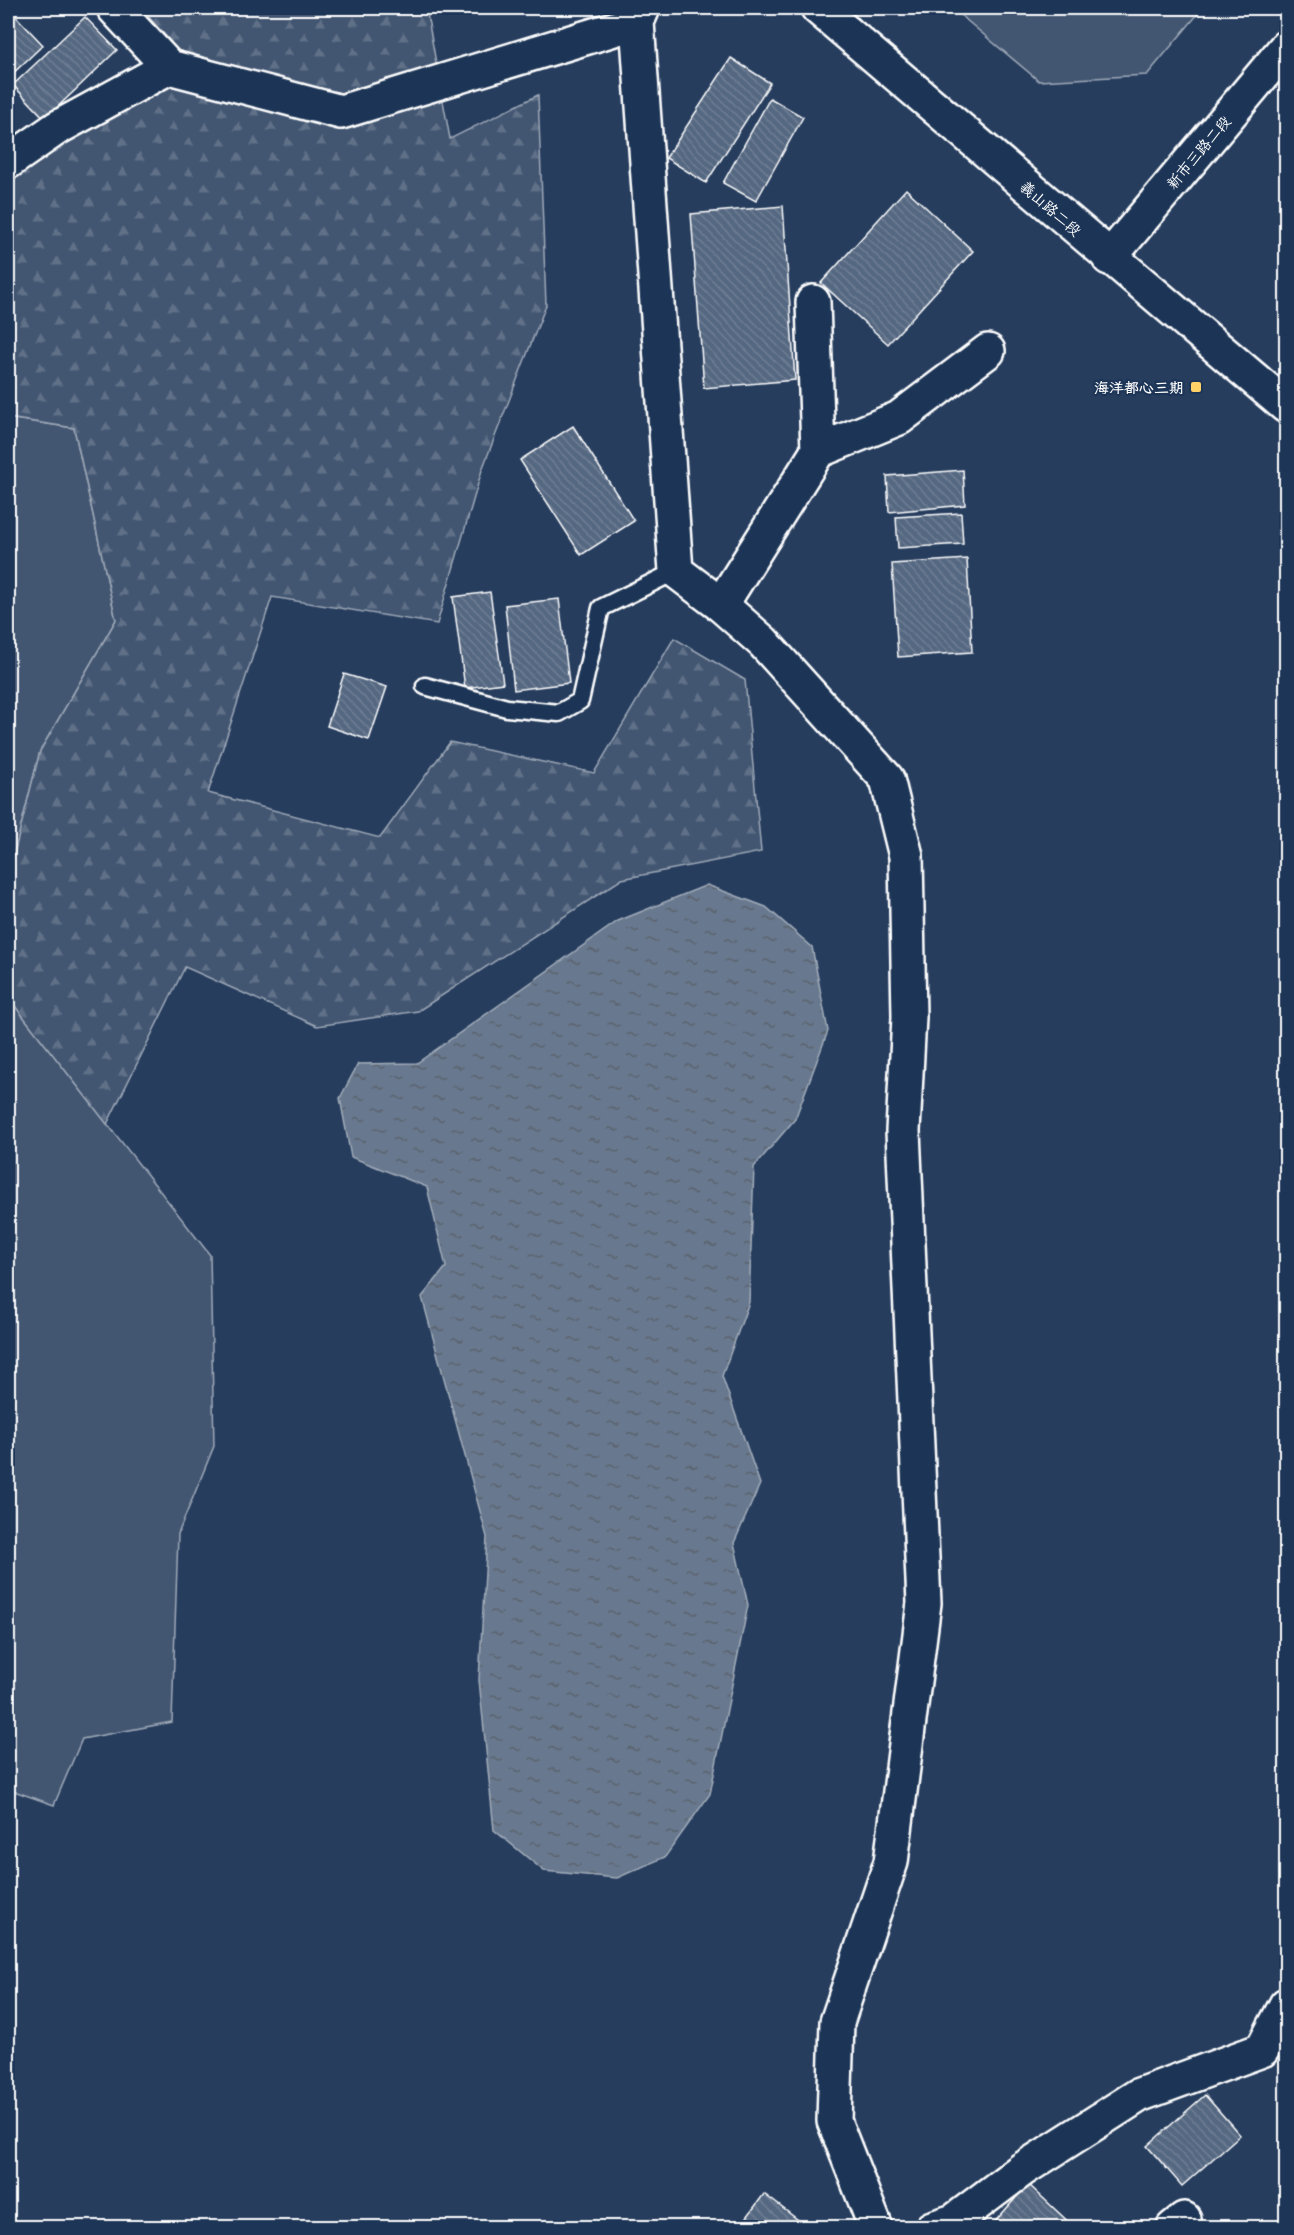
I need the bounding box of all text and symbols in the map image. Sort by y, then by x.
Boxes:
street label: 新市三路二段 [1161,111,1235,193]
street label: 義山路二段 [1016,176,1086,240]
place label: 海洋都心三期 [1094,377,1184,397]
marker: 海洋都心三期 [1189,380,1203,394]

